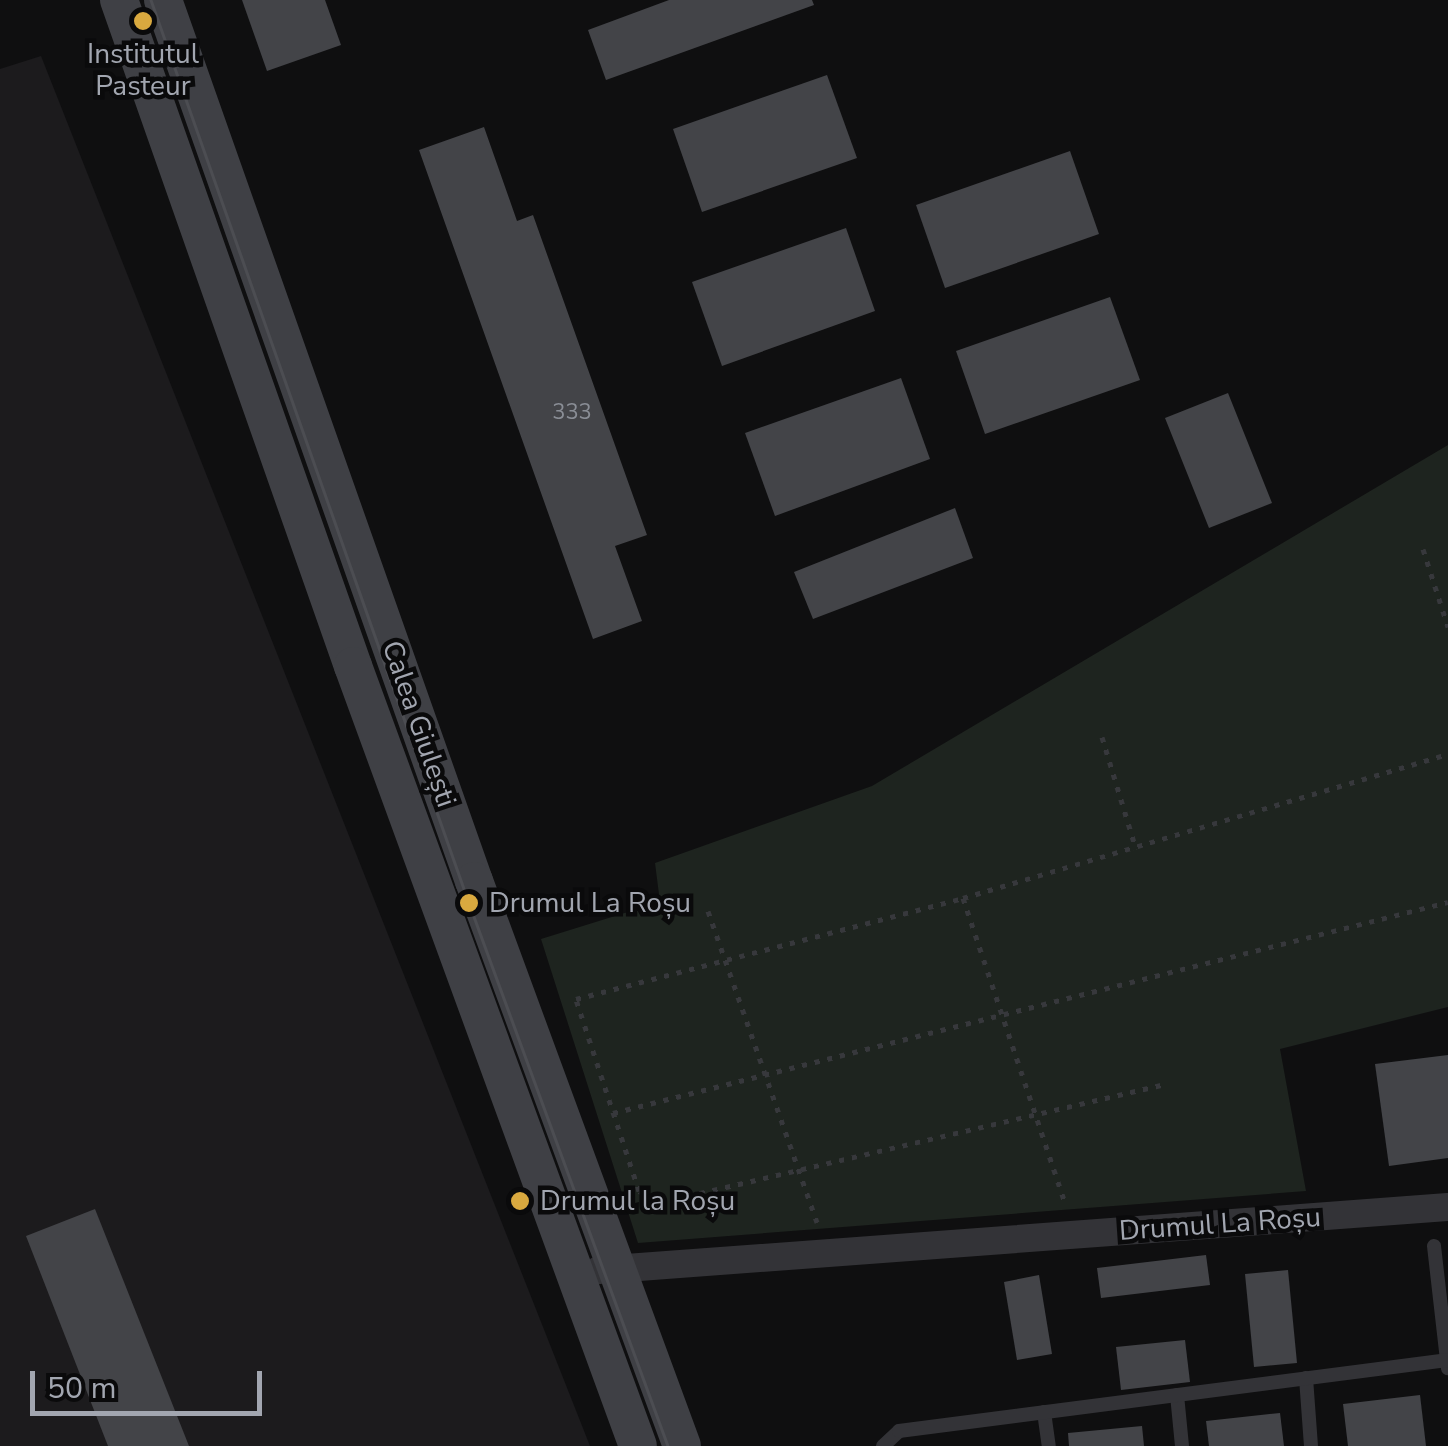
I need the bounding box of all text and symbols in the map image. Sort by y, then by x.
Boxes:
marker: Institutul Pasteur [132,10,154,32]
place label: Institutul Pasteur [87,37,199,103]
house number: 333 [552,400,592,426]
street label: Calea Giulești [375,637,463,811]
place label: Drumul La Roșu [489,886,691,920]
marker: Drumul La Roșu [458,892,480,914]
place label: Drumul la Roșu [540,1184,735,1218]
marker: Drumul la Roșu [509,1190,531,1212]
street label: Drumul La Roșu [1118,1200,1322,1248]
scale bar [35,1351,268,1413]
text: 50 m [47,1368,116,1409]

